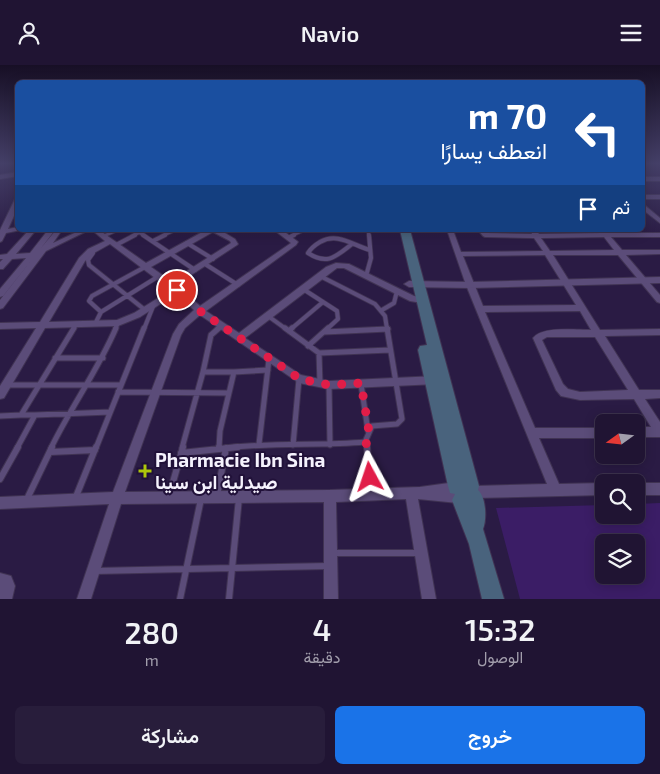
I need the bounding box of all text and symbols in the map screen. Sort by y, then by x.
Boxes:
icon: person [15,19,43,47]
icon: menu [617,19,645,47]
text: Navio [301,20,359,46]
text: 70 m [468,94,547,136]
icon: left [565,100,630,165]
text: انعطف يسارًا [441,137,547,163]
icon: arrive [574,195,602,223]
text: ثم [612,195,630,218]
pin [156,269,198,311]
icon: arrive [163,276,191,304]
north arrow [595,414,645,464]
map controls [595,414,645,584]
place label: Pharmacie Ibn Sina صيدلية ابن سينا [155,448,325,494]
position arrow [343,450,395,502]
marker: Pharmacie Ibn Sina صيدلية ابن سينا [139,465,151,477]
button: search [595,474,645,524]
button: layers [595,534,645,584]
text: 4 [313,611,331,647]
text: 15:32 [465,611,535,647]
text: 280 [125,614,179,650]
text: دقيقة [303,647,340,666]
text: الوصول [477,647,523,666]
text: m [145,650,159,669]
button: مشاركة [15,706,325,764]
button: خروج [335,706,645,764]

